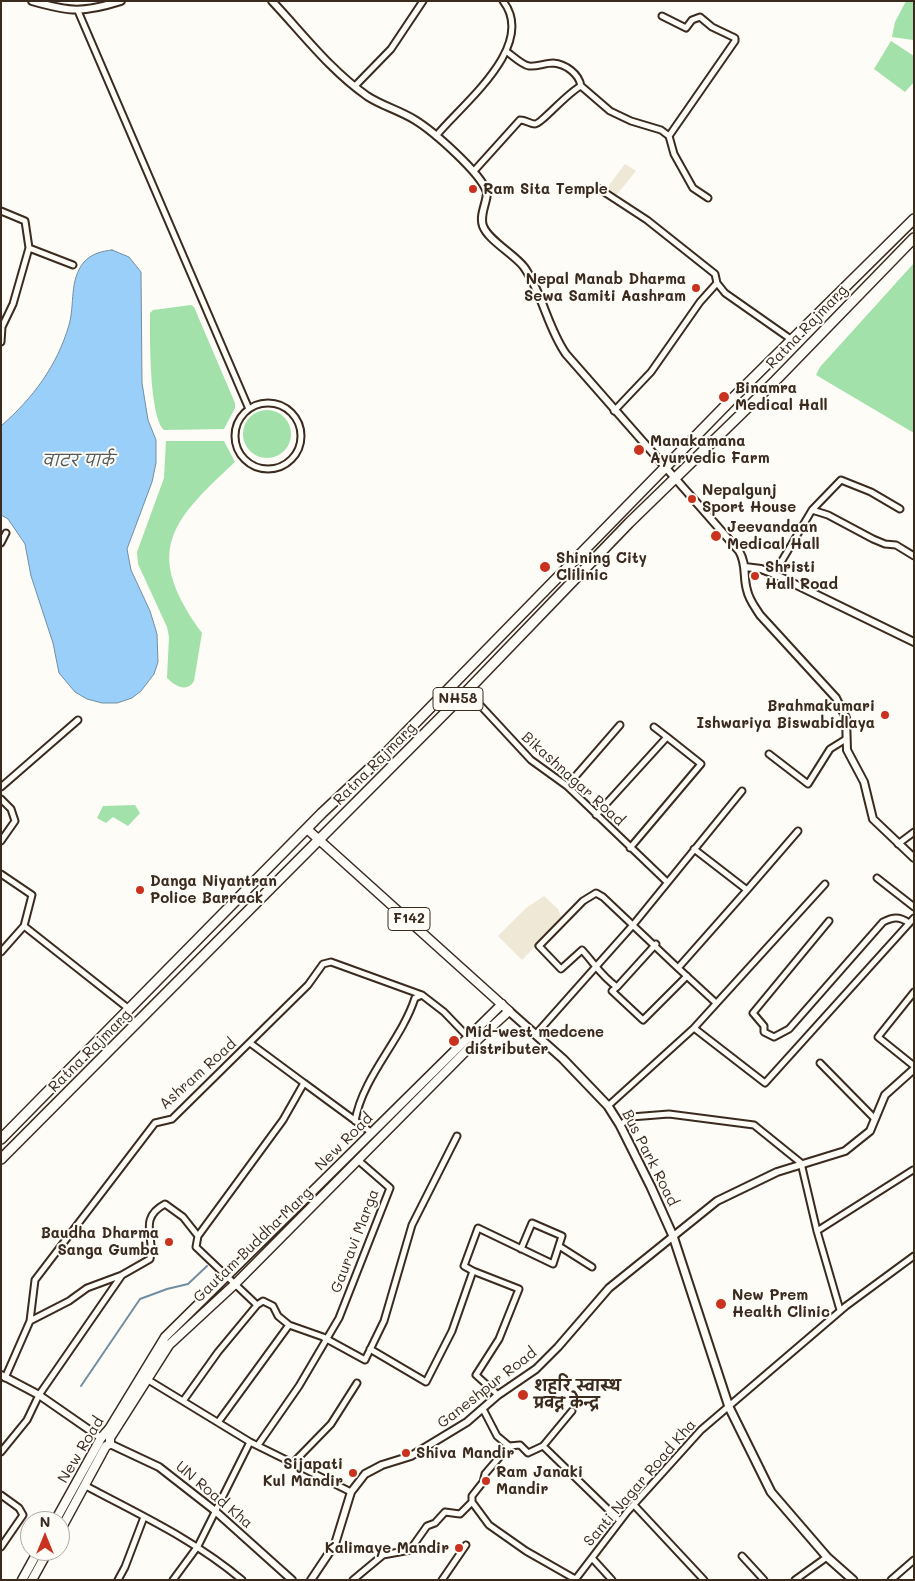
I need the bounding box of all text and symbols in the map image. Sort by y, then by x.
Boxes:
place label: Ram Sita Temple [483,180,608,198]
marker: Ram Sita Temple [467,183,479,195]
place label: Nepal Manab Dharma Sewa Samiti Aashram [524,270,686,305]
street label: Ratna Rajmarg [762,281,852,373]
marker: Nepal Manab Dharma Sewa Samiti Aashram [690,282,702,294]
place label: Binamra Medical Hall [735,379,828,414]
marker: Binamra Medical Hall [717,390,731,404]
place label: Manakamana Ayurvedic Farm [650,432,770,467]
marker: Manakamana Ayurvedic Farm [632,443,646,457]
water label: वाटर पार्क [42,451,114,471]
place label: Nepalgunj Sport House [702,481,796,516]
marker: Nepalgunj Sport House [686,493,698,505]
place label: Jeevandaan Medical Hall [727,518,820,553]
marker: Jeevandaan Medical Hall [709,529,723,543]
place label: Shining City Clilinic [556,549,647,584]
place label: Shristi Hall Road [765,558,838,593]
marker: Shining City Clilinic [538,560,552,574]
marker: Shristi Hall Road [749,570,761,582]
road number: NH58 [433,688,483,711]
place label: Brahmakumari Ishwariya Biswabidlaya [696,697,875,732]
marker: Brahmakumari Ishwariya Biswabidlaya [879,709,891,721]
street label: Ratna Rajmarg [330,719,420,809]
street label: Bikashnagar Road [518,728,628,830]
place label: Danga Niyantran Police Barrack [150,872,277,907]
marker: Danga Niyantran Police Barrack [134,884,146,896]
road number: F142 [388,908,430,931]
street label: Ratna Rajmarg [45,1006,135,1096]
place label: Mid-west medcene distributer [465,1023,604,1058]
marker: Mid-west medcene distributer [447,1034,461,1048]
street label: Ashram Road [156,1035,240,1113]
street label: Bus Park Road [618,1107,682,1209]
street label: New Road [311,1109,377,1175]
street label: Gautam Buddha Marg [190,1184,316,1306]
street label: Gauravi Marga [327,1187,383,1295]
place label: Baudha Dharma Sanga Gumba [41,1224,159,1259]
marker: Baudha Dharma Sanga Gumba [163,1236,175,1248]
place label: New Prem Health Clinic [732,1286,830,1321]
marker: New Prem Health Clinic [714,1297,728,1311]
street label: Ganeshpur Road [434,1344,540,1432]
place label: शहरि स्वास्थ प्रवद्न केन्द्र [534,1377,621,1412]
marker: शहरि स्वास्थ प्रवद्न केन्द्र [516,1388,530,1402]
street label: New Road [54,1414,108,1486]
street label: Santi Nagar Road Kha [580,1416,700,1550]
place label: Shiva Mandir [416,1444,514,1462]
marker: Shiva Mandir [400,1447,412,1459]
place label: Sijapati Kul Mandir [263,1455,343,1490]
street label: UN Road Kha [172,1458,256,1532]
place label: Ram Janaki Mandir [496,1463,583,1498]
marker: Sijapati Kul Mandir [347,1467,359,1479]
marker: Ram Janaki Mandir [480,1475,492,1487]
north arrow [20,1511,70,1561]
text: N [40,1512,50,1531]
place label: Kalimaye Mandir [325,1539,449,1557]
marker: Kalimaye Mandir [453,1542,465,1554]

